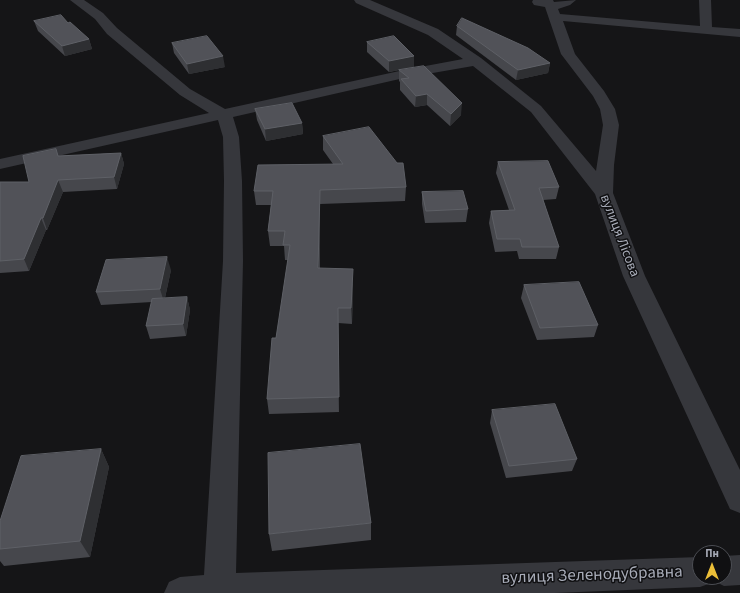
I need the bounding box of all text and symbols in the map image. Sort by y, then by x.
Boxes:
street label: вулиця Лісова [596,192,642,280]
north arrow [692,545,732,585]
text: Пн [705,546,719,561]
street label: вулиця Зеленодубравна [501,563,683,589]

